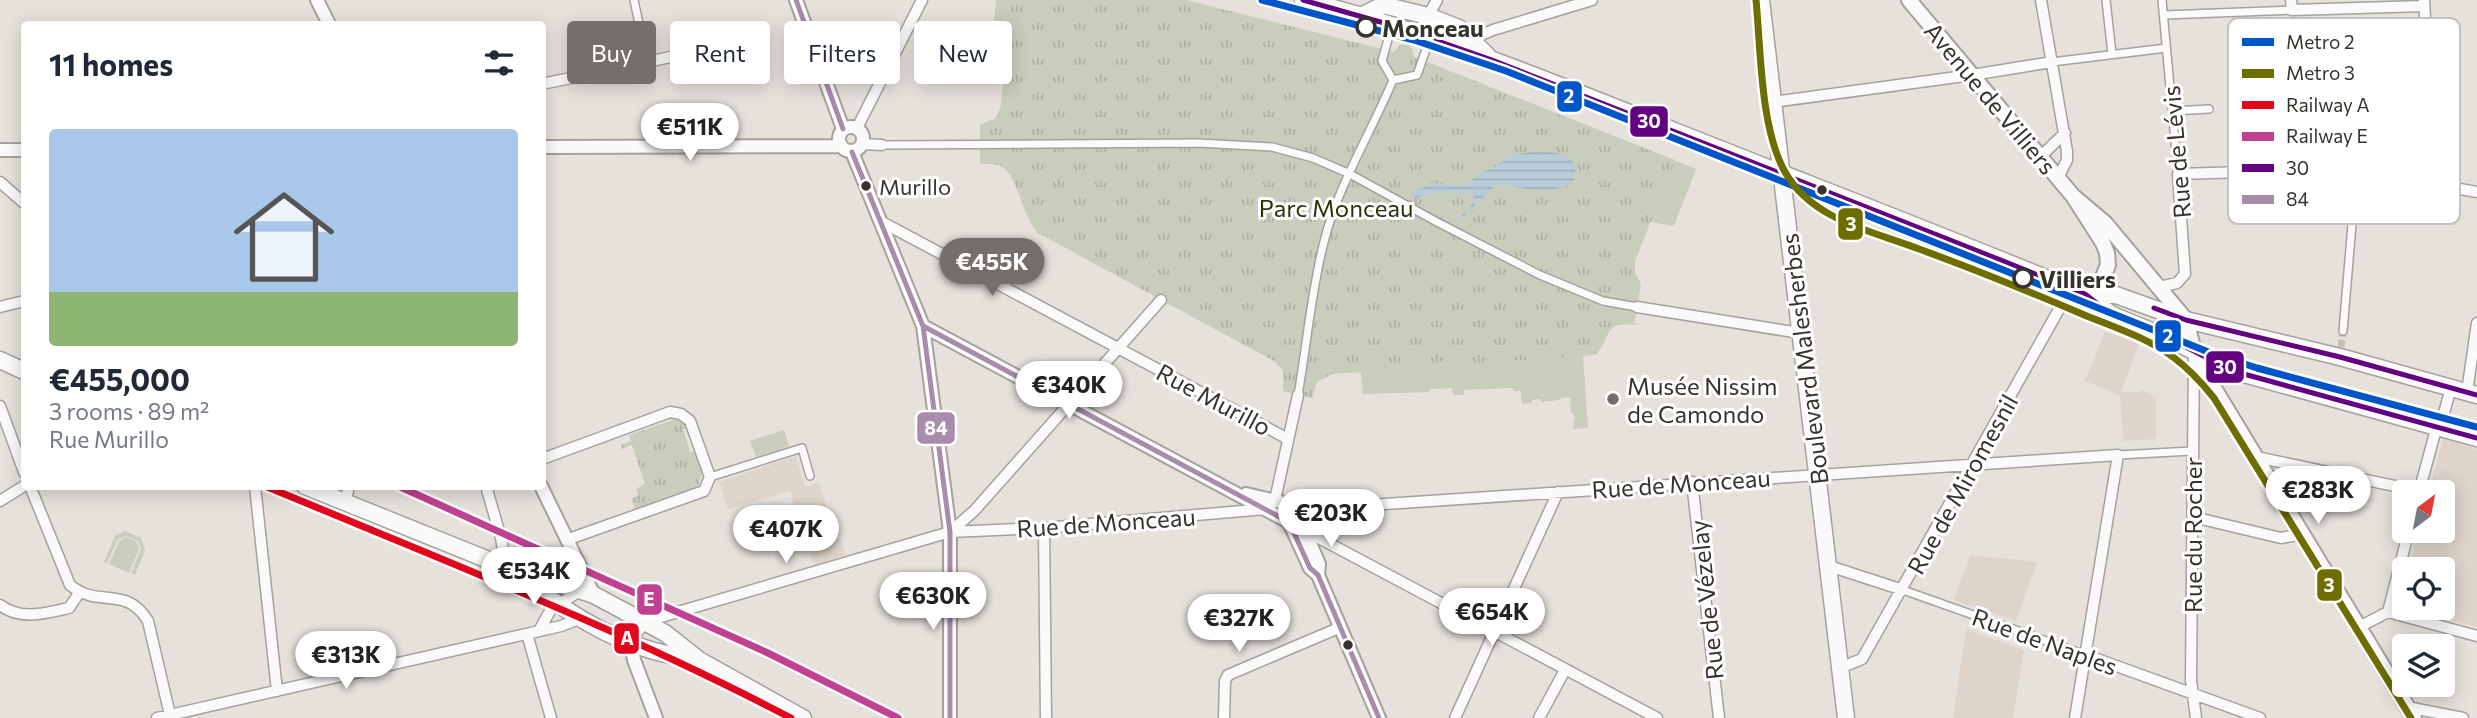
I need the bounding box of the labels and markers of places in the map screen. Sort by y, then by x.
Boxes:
place label: Monceau [1382,13,1484,42]
marker: Monceau [1356,17,1376,37]
pin: €511K [641,104,739,163]
place label: Murillo [879,173,951,200]
marker: Murillo [859,179,873,193]
unlabelled marker [1815,183,1829,197]
pin: €455K [943,238,1041,298]
place label: Villiers [2039,264,2116,293]
marker: Villiers [2013,268,2033,288]
pin: €340K [1020,362,1118,421]
place label: Musée Nissim de Camondo [1627,371,1777,428]
marker: Musée Nissim de Camondo [1605,391,1621,407]
pin: €283K [2269,466,2367,526]
pin: €203K [1282,490,1380,549]
pin: €407K [737,505,835,565]
pin: €534K [485,548,583,607]
pin: €630K [884,572,982,632]
pin: €654K [1443,588,1541,648]
pin: €327K [1190,594,1288,654]
pin: €313K [297,632,395,691]
unlabelled marker [1341,638,1355,652]

